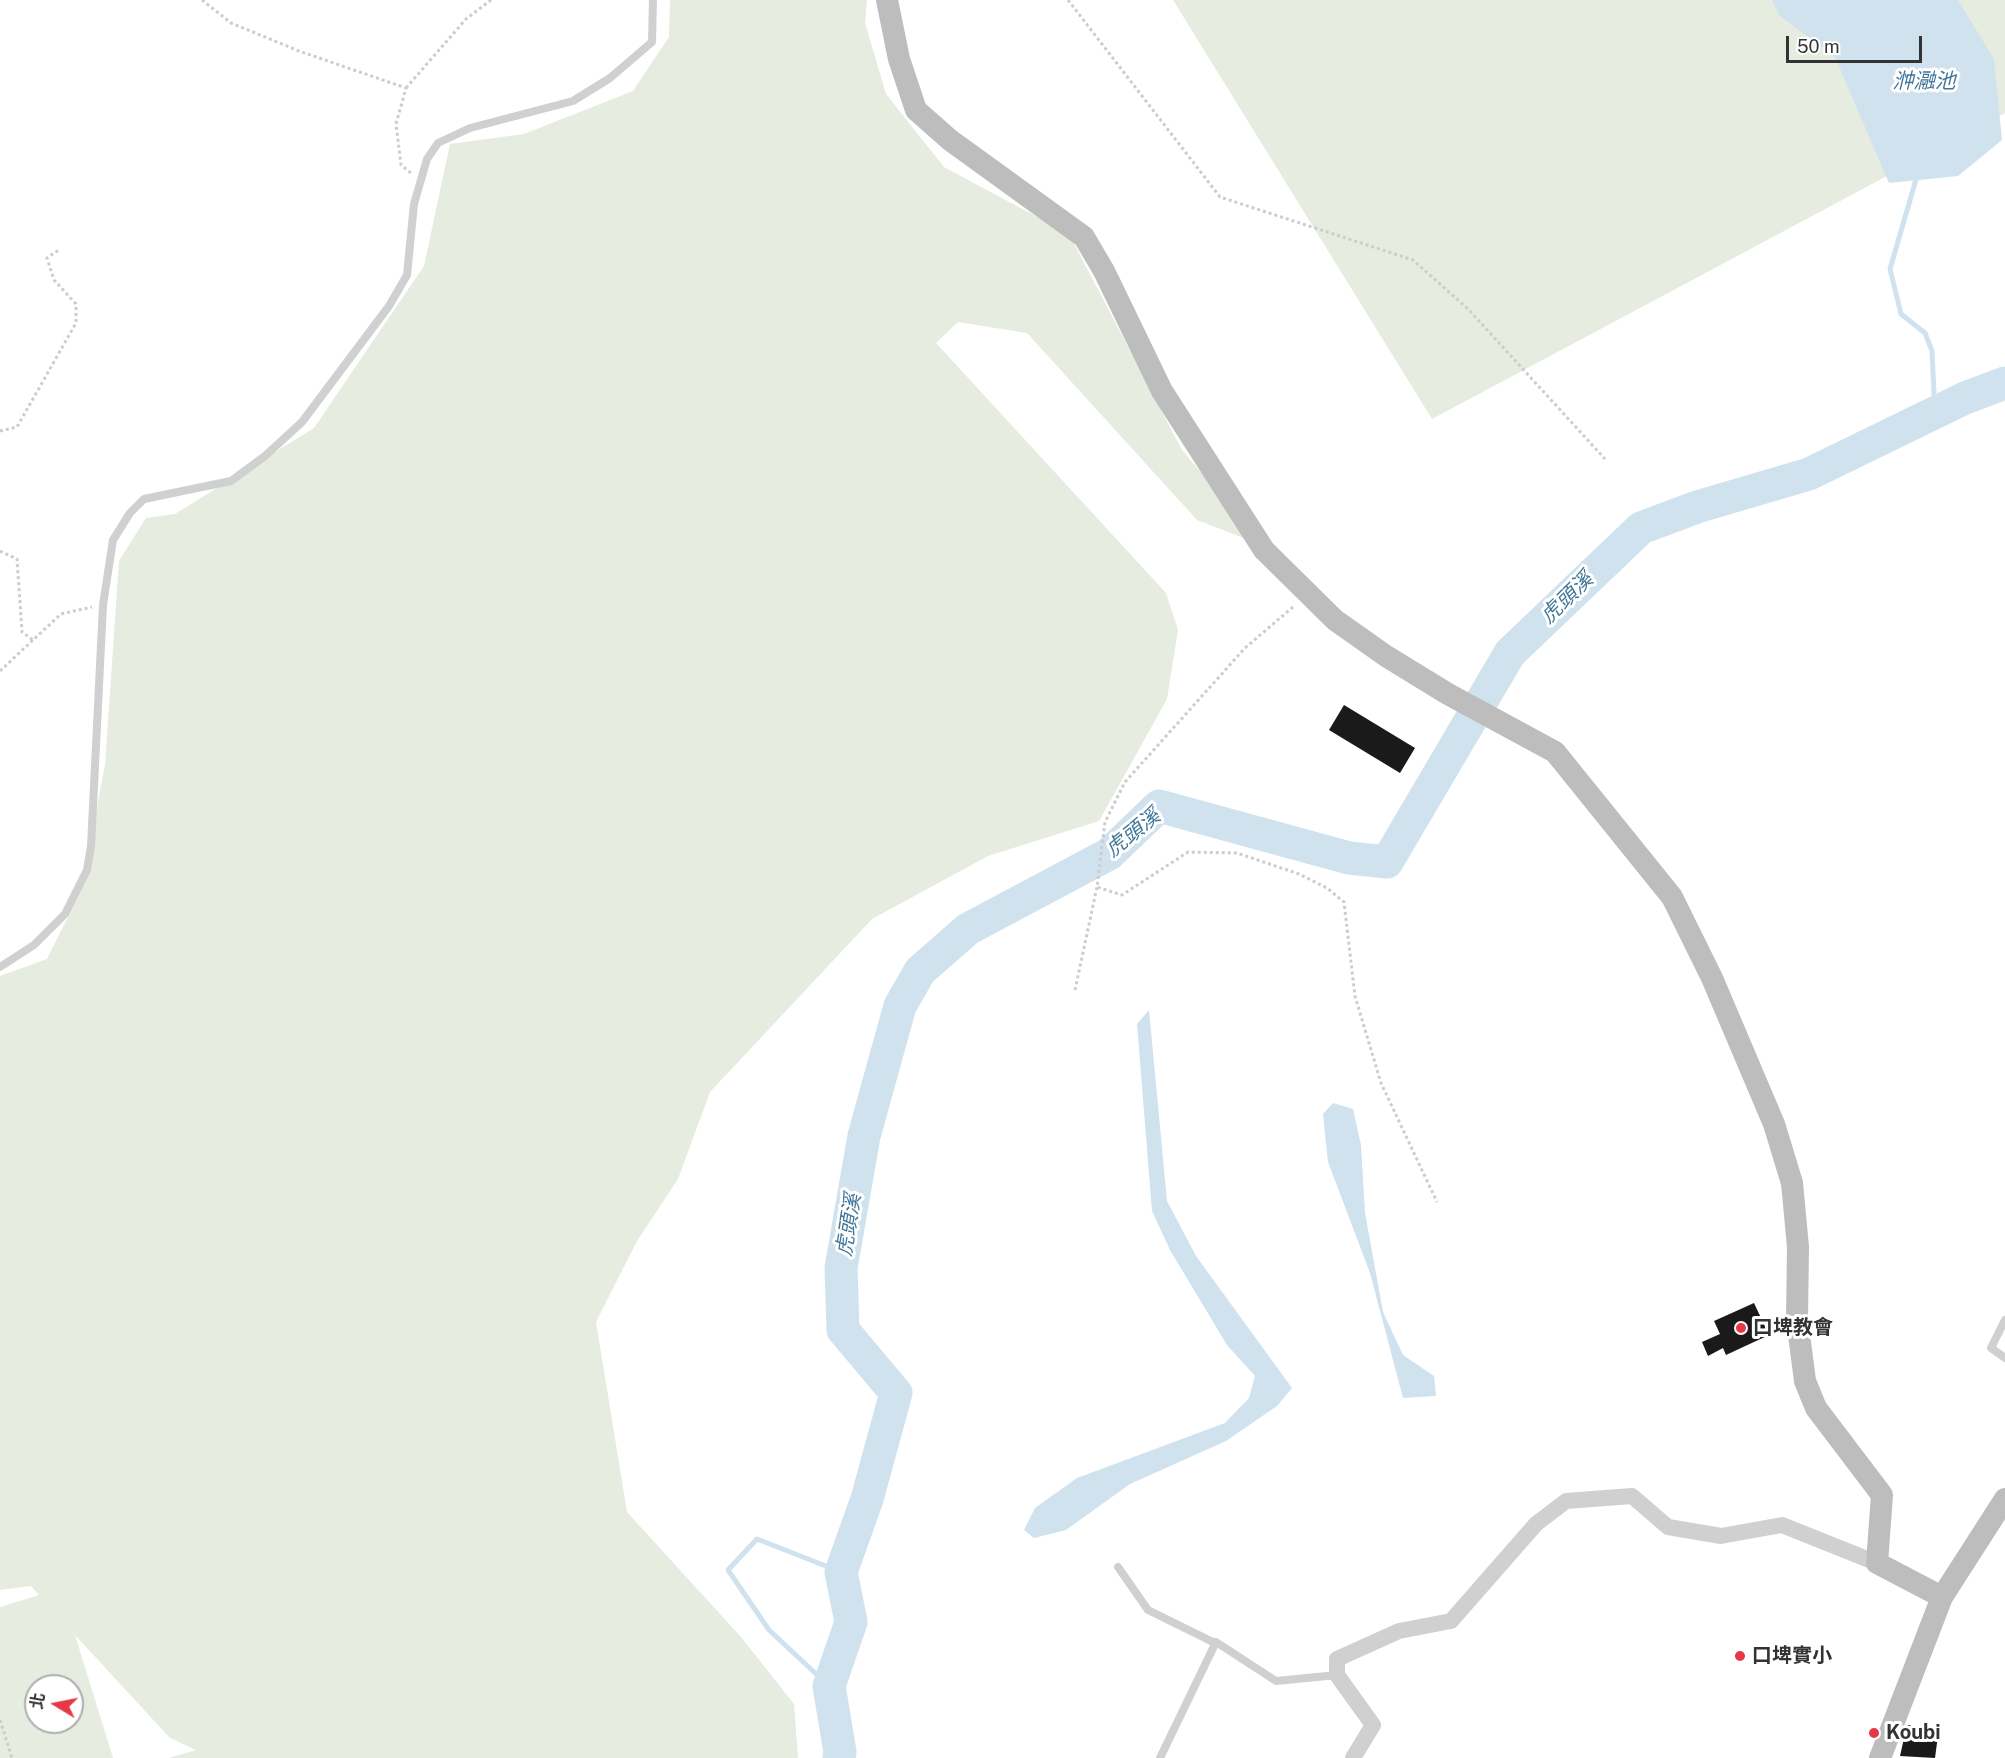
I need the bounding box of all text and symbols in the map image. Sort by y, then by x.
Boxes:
scale bar [1789,24,1926,62]
text: 50 m [1797,36,1840,57]
water label: 浺瀜池 [1893,69,1955,95]
water label: 虎頭溪 [1536,567,1598,629]
water label: 虎頭溪 [1101,803,1165,863]
water label: 虎頭溪 [832,1192,866,1258]
place label: 口埤教會 [1753,1316,1833,1340]
marker: 口埤教會 [1734,1321,1748,1335]
place label: 口埤實小 [1752,1644,1832,1668]
marker: 口埤實小 [1733,1649,1747,1663]
north arrow [24,1674,84,1734]
text: 北 [27,1692,48,1711]
place label: Koubi [1886,1721,1941,1745]
marker: Koubi [1867,1726,1881,1740]

